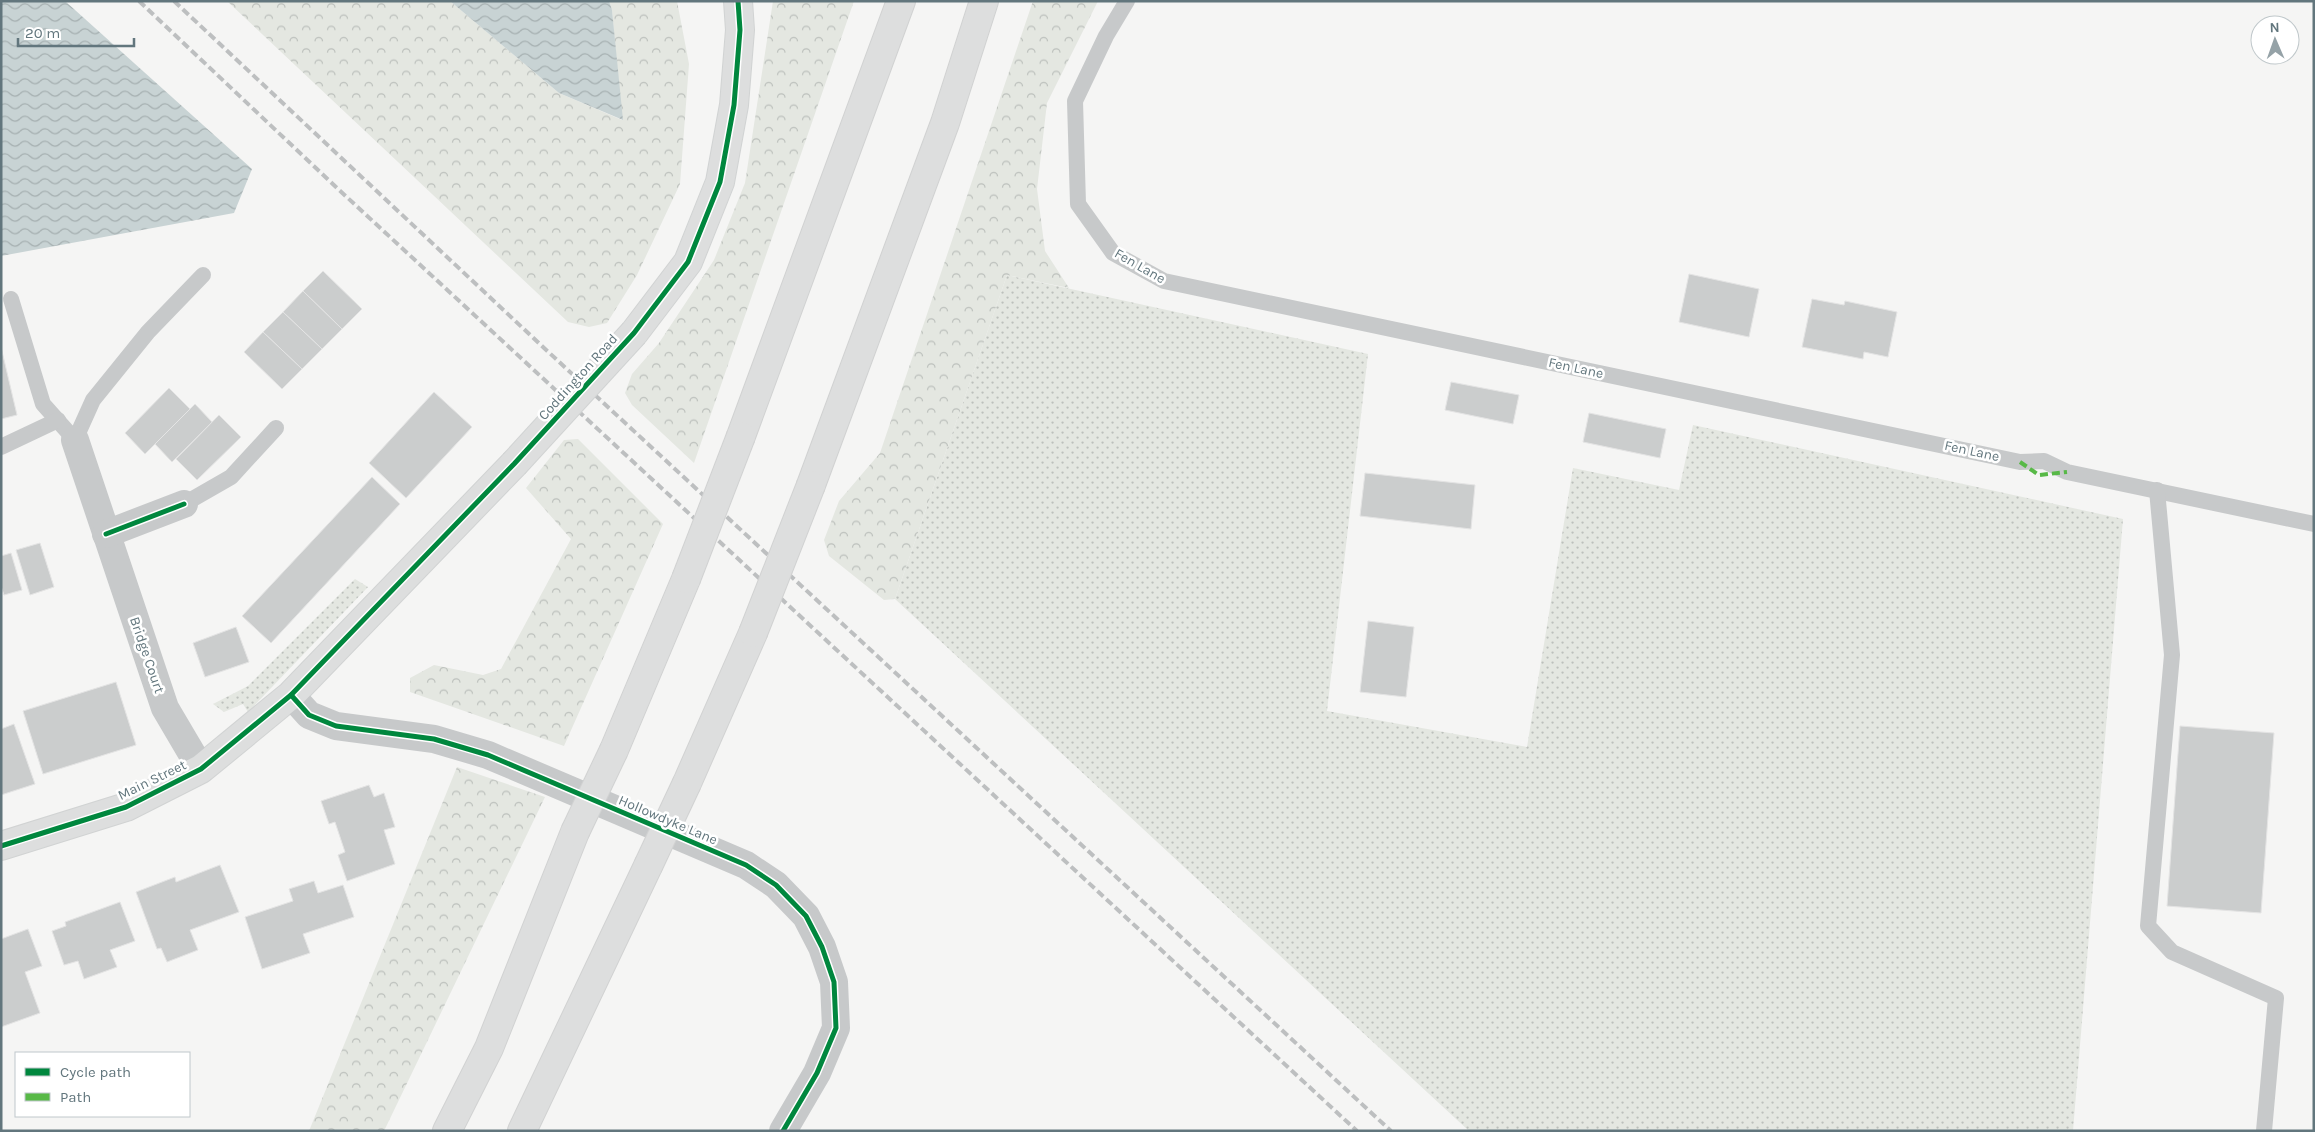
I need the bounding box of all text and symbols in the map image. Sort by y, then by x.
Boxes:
scale bar [18,15,134,47]
north arrow [2250,15,2300,65]
text: N [2269,19,2280,36]
text: 20 m [25,24,60,42]
street label: Fen Lane [1112,245,1168,287]
street label: Coddington Road [535,330,621,424]
street label: Fen Lane [1547,354,1605,382]
street label: Fen Lane [1943,437,2001,465]
street label: Bridge Court [126,615,168,695]
street label: Main Street [115,756,189,804]
street label: Hollowdyke Lane [616,792,720,848]
legend [15,1052,190,1117]
text: Cycle path [60,1063,131,1081]
text: Path [60,1088,91,1106]

